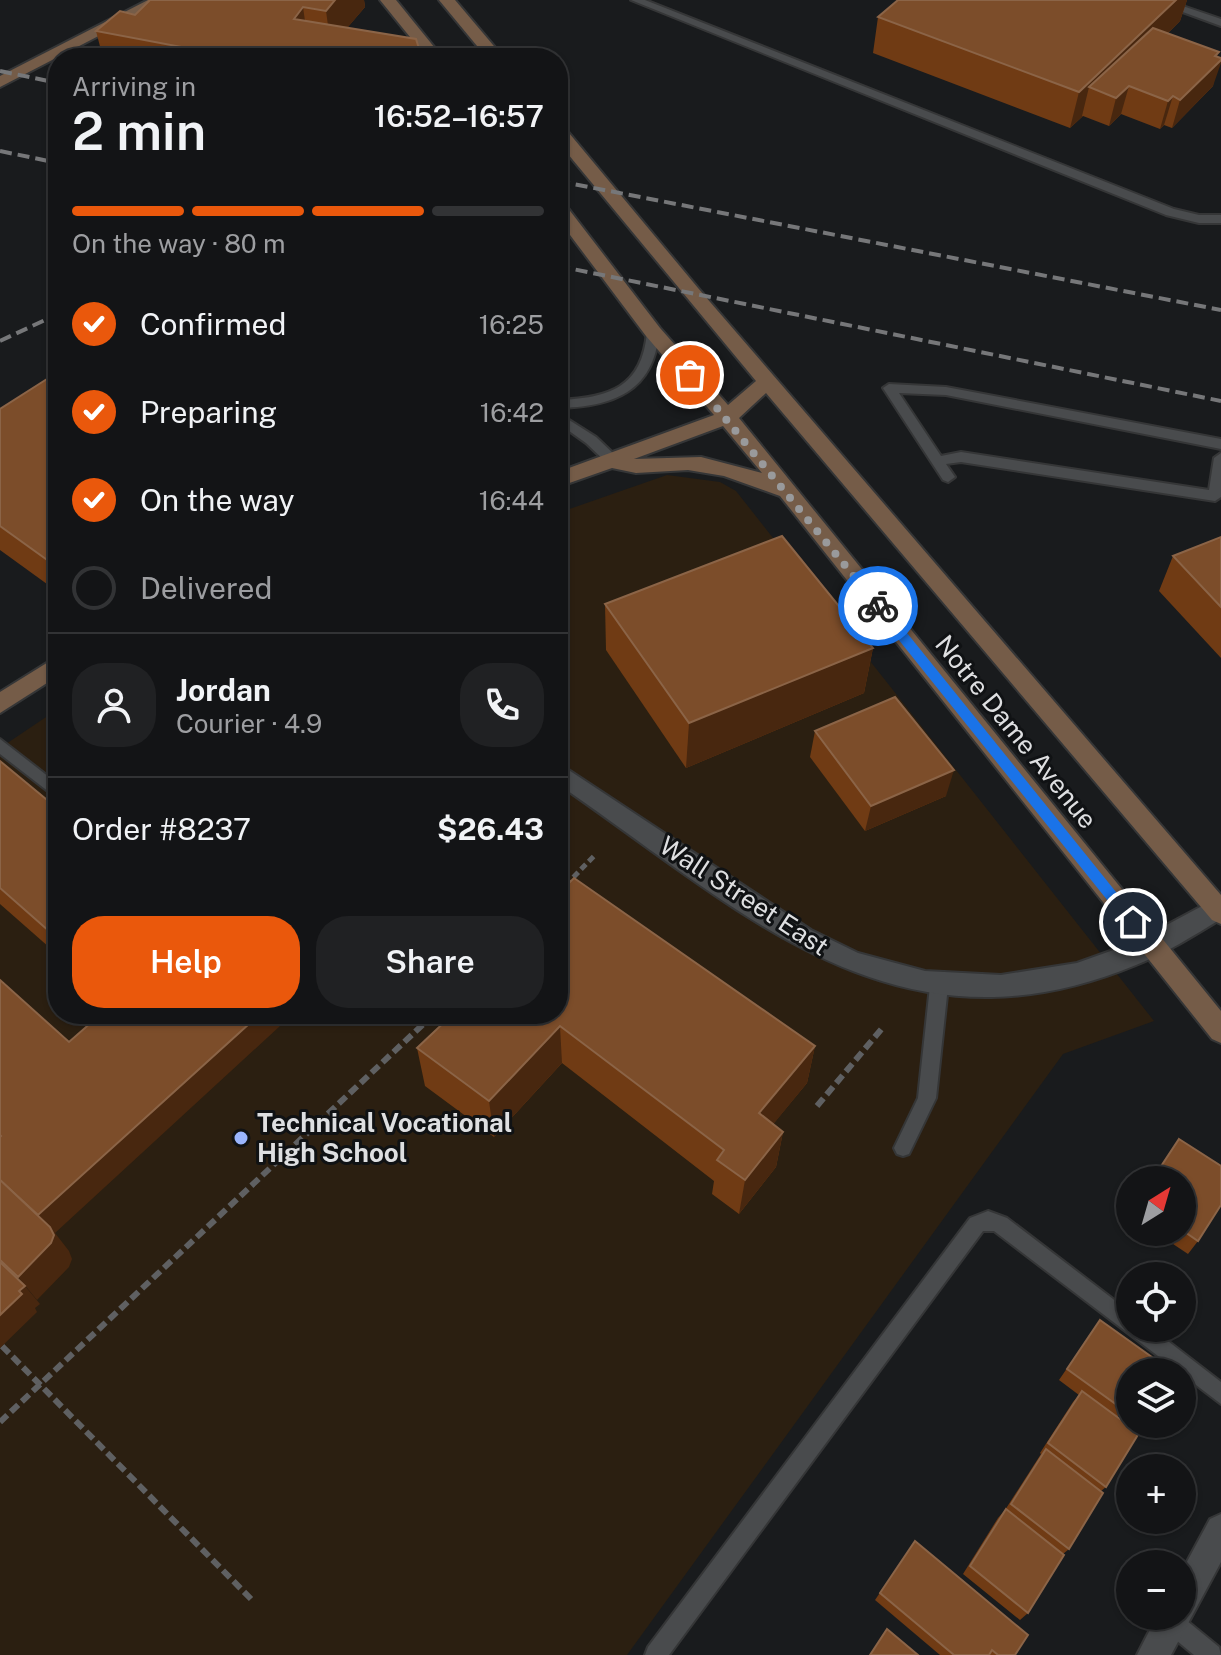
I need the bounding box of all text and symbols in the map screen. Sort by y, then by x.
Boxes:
text: Arriving in [72,71,196,102]
text: 16:52–16:57 [374,98,544,134]
text: 2 min [72,101,206,162]
text: On the way · 80 m [72,228,286,259]
icon: check [72,302,116,346]
text: Confirmed [140,306,286,342]
text: 16:25 [479,309,544,340]
pin [656,341,724,409]
icon: bag [668,353,712,397]
icon: check [72,390,116,434]
text: Preparing [140,394,277,430]
text: 16:42 [480,397,544,428]
icon: check [72,478,116,522]
text: On the way [140,482,294,518]
text: 16:44 [479,485,544,516]
courier [838,566,918,646]
text: Delivered [140,570,272,606]
icon: bike [856,584,900,628]
street label: Notre Dame Avenue [929,629,1104,835]
button: person [72,663,156,747]
button: phone [460,663,544,747]
text: Jordan [176,672,271,708]
text: Courier · 4.9 [176,708,322,739]
text: Order #8237 [72,811,251,847]
text: $26.43 [437,811,544,847]
street label: Wall Street East [654,829,835,962]
pin [1099,888,1167,956]
icon: home [1111,900,1155,944]
button: Help [72,916,300,1008]
button: Share [316,916,544,1008]
place label: Technical Vocational High School [257,1107,512,1168]
marker: Technical Vocational High School [232,1129,250,1147]
north arrow [1116,1166,1196,1246]
map controls [1116,1166,1196,1630]
button: locate [1116,1262,1196,1342]
button: layers [1116,1358,1196,1438]
button: + [1116,1454,1196,1534]
button: − [1116,1550,1196,1630]

